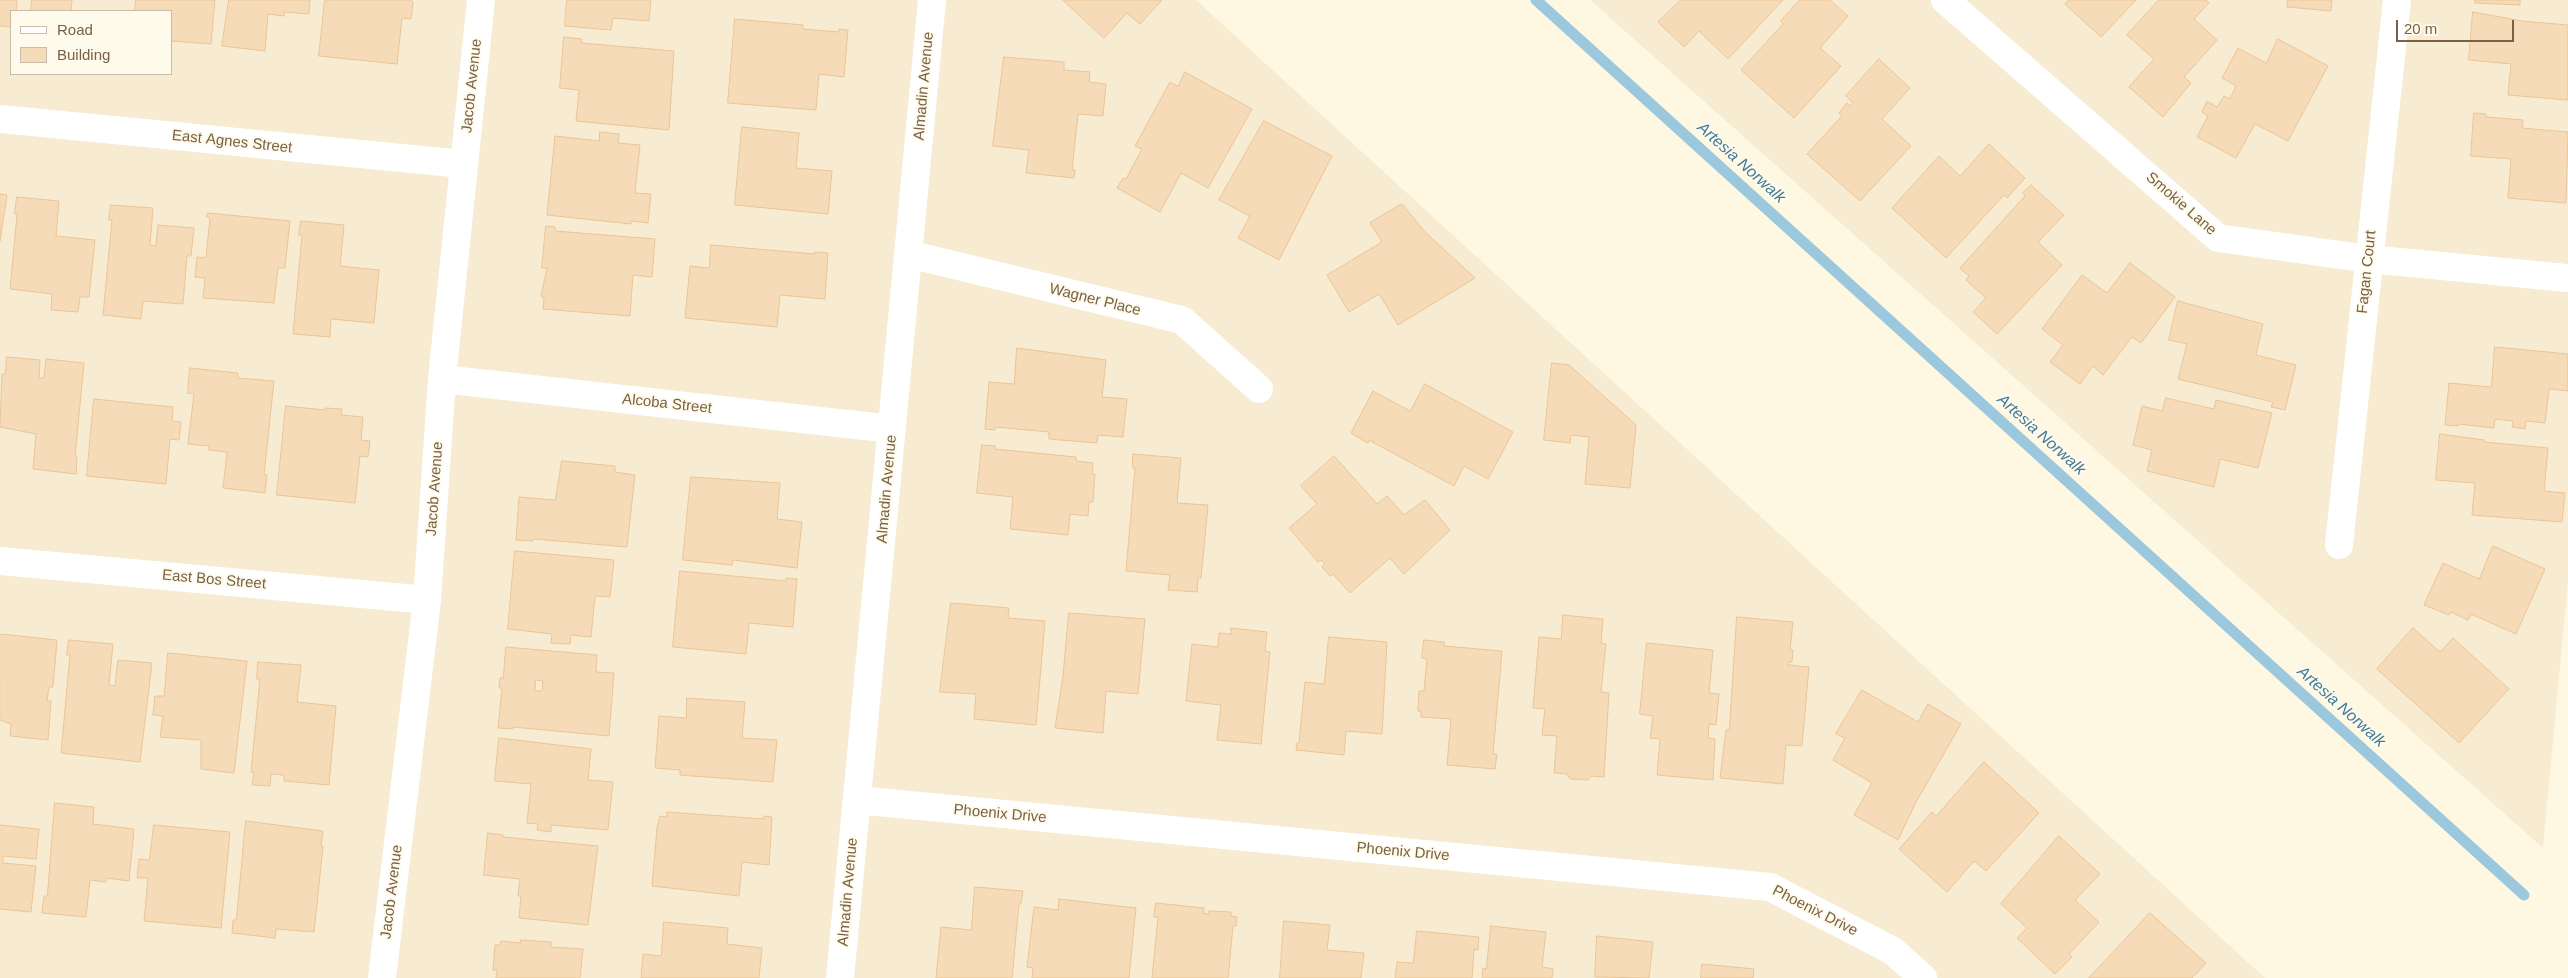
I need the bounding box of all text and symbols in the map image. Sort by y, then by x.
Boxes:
legend [10,10,172,75]
scale bar [2398,10,2516,42]
text: 20 m [2404,20,2437,37]
text: Road [57,21,93,38]
street label: Almadin Avenue [910,31,938,141]
street label: Jacob Avenue [458,38,486,134]
text: Building [57,46,110,63]
water label: Artesia Norwalk [1693,118,1789,208]
street label: East Agnes Street [171,127,293,157]
street label: Smokie Lane [2142,168,2220,240]
street label: Fagan Court [2354,230,2380,314]
street label: Wagner Place [1047,280,1143,320]
street label: Alcoba Street [621,390,713,418]
water label: Artesia Norwalk [1993,390,2089,480]
street label: Almadin Avenue [873,434,901,544]
street label: Jacob Avenue [423,441,447,537]
street label: East Bos Street [161,566,267,594]
water label: Artesia Norwalk [2293,662,2389,752]
street label: Phoenix Drive [953,801,1047,827]
street label: Almadin Avenue [834,837,862,947]
street label: Phoenix Drive [1356,839,1450,865]
street label: Jacob Avenue [377,844,407,940]
street label: Phoenix Drive [1769,882,1861,940]

